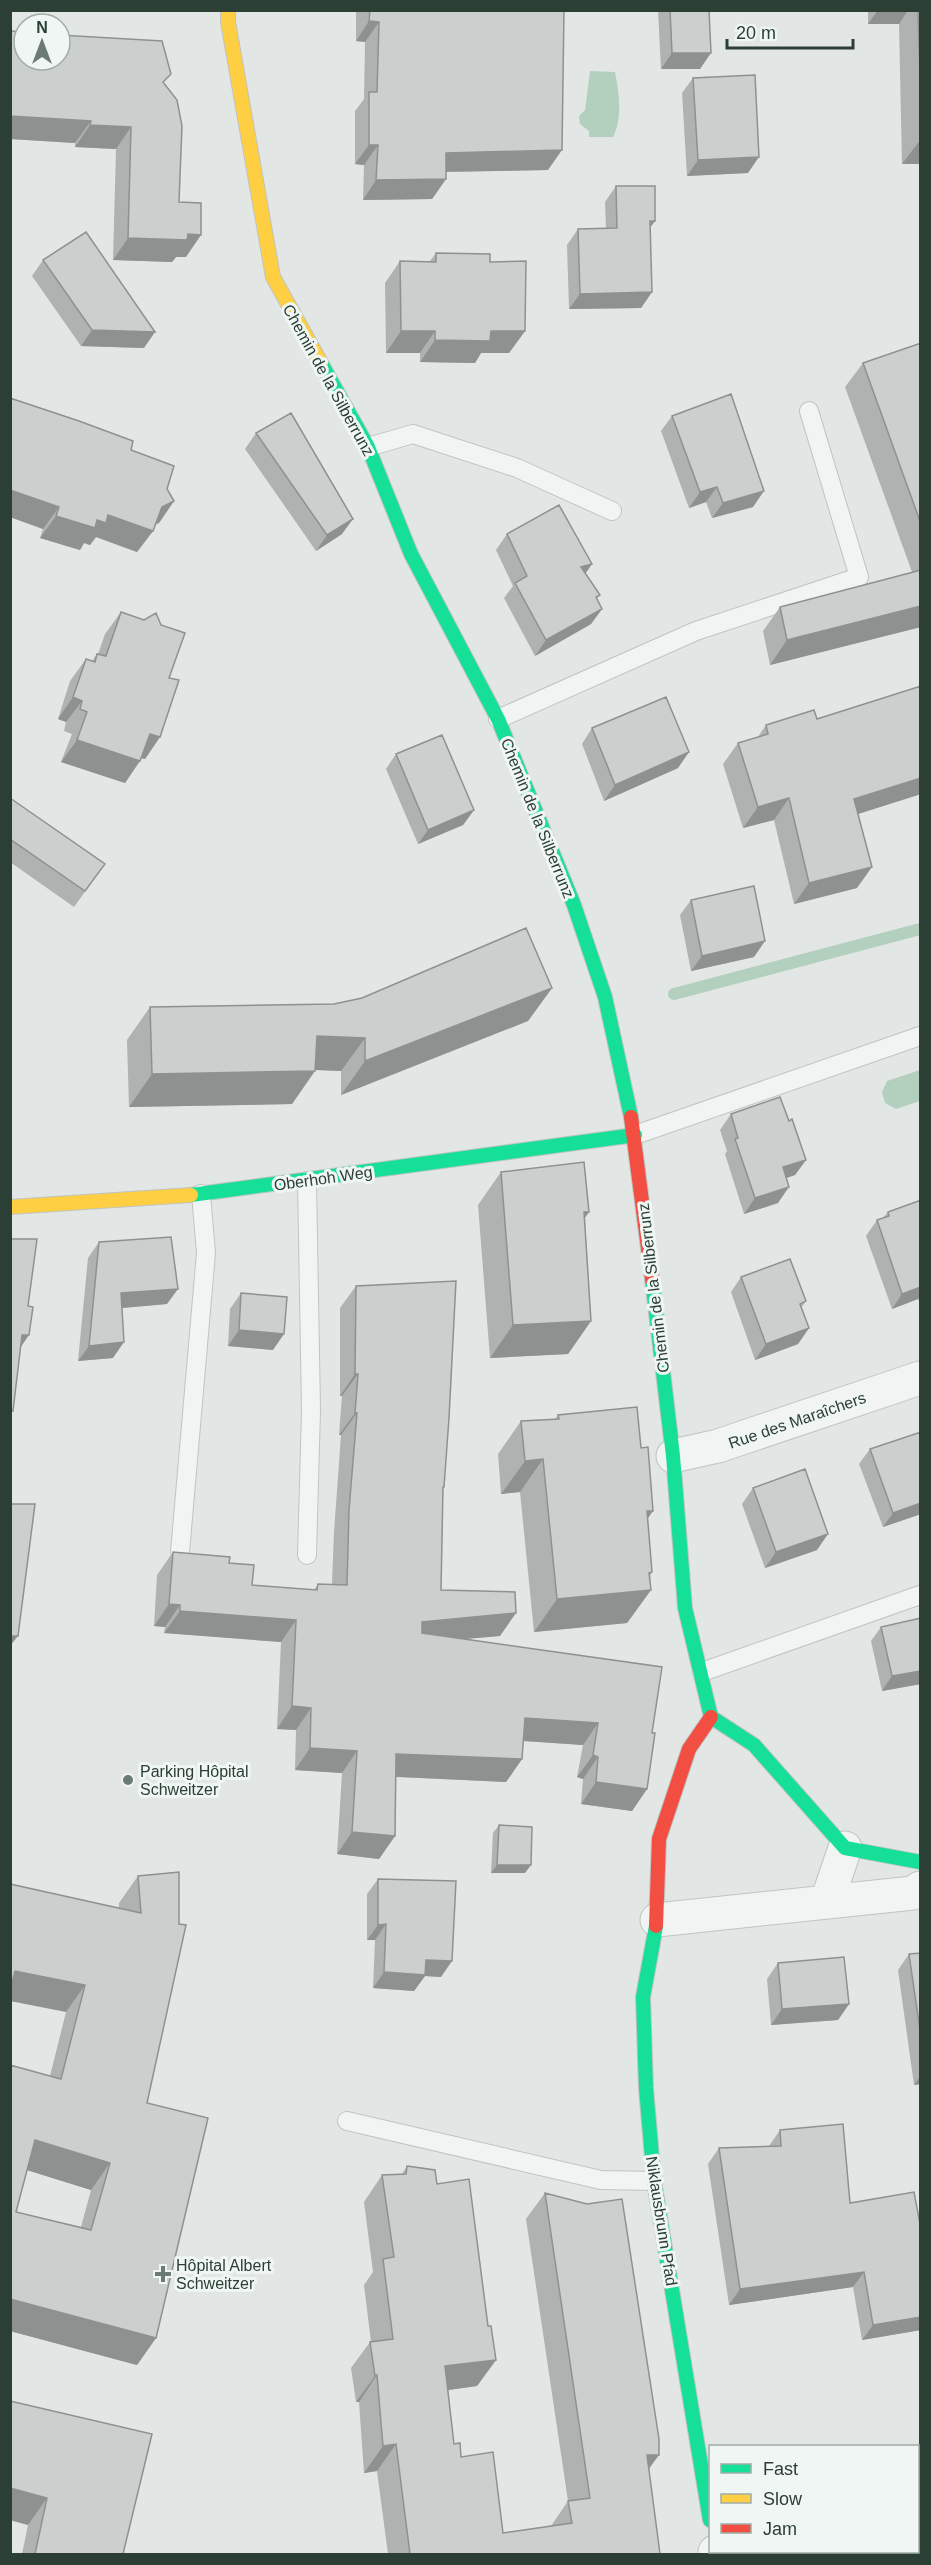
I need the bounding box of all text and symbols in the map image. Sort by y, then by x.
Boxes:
north arrow [12,12,72,72]
scale bar [727,12,853,50]
text: N [36,19,48,36]
text: 20 m [736,23,776,43]
street label: Chemin de la Silberrunz [280,301,377,459]
street label: Chemin de la Silberrunz [498,736,577,901]
street label: Oberhoh Weg [273,1163,373,1194]
street label: Chemin de la Silberrunz [635,1202,672,1374]
street label: Rue des Maraîchers [726,1389,868,1452]
place label: Parking Hôpital Schweitzer [140,1763,249,1798]
marker: Parking Hôpital Schweitzer [121,1773,135,1787]
street label: Niklausbrunn Pfad [643,2155,680,2287]
place label: Hôpital Albert Schweitzer [176,2257,272,2292]
marker: Hôpital Albert Schweitzer [154,2265,172,2283]
legend [709,2445,919,2553]
text: Fast [763,2459,798,2479]
text: Slow [763,2489,803,2509]
text: Jam [763,2519,797,2539]

